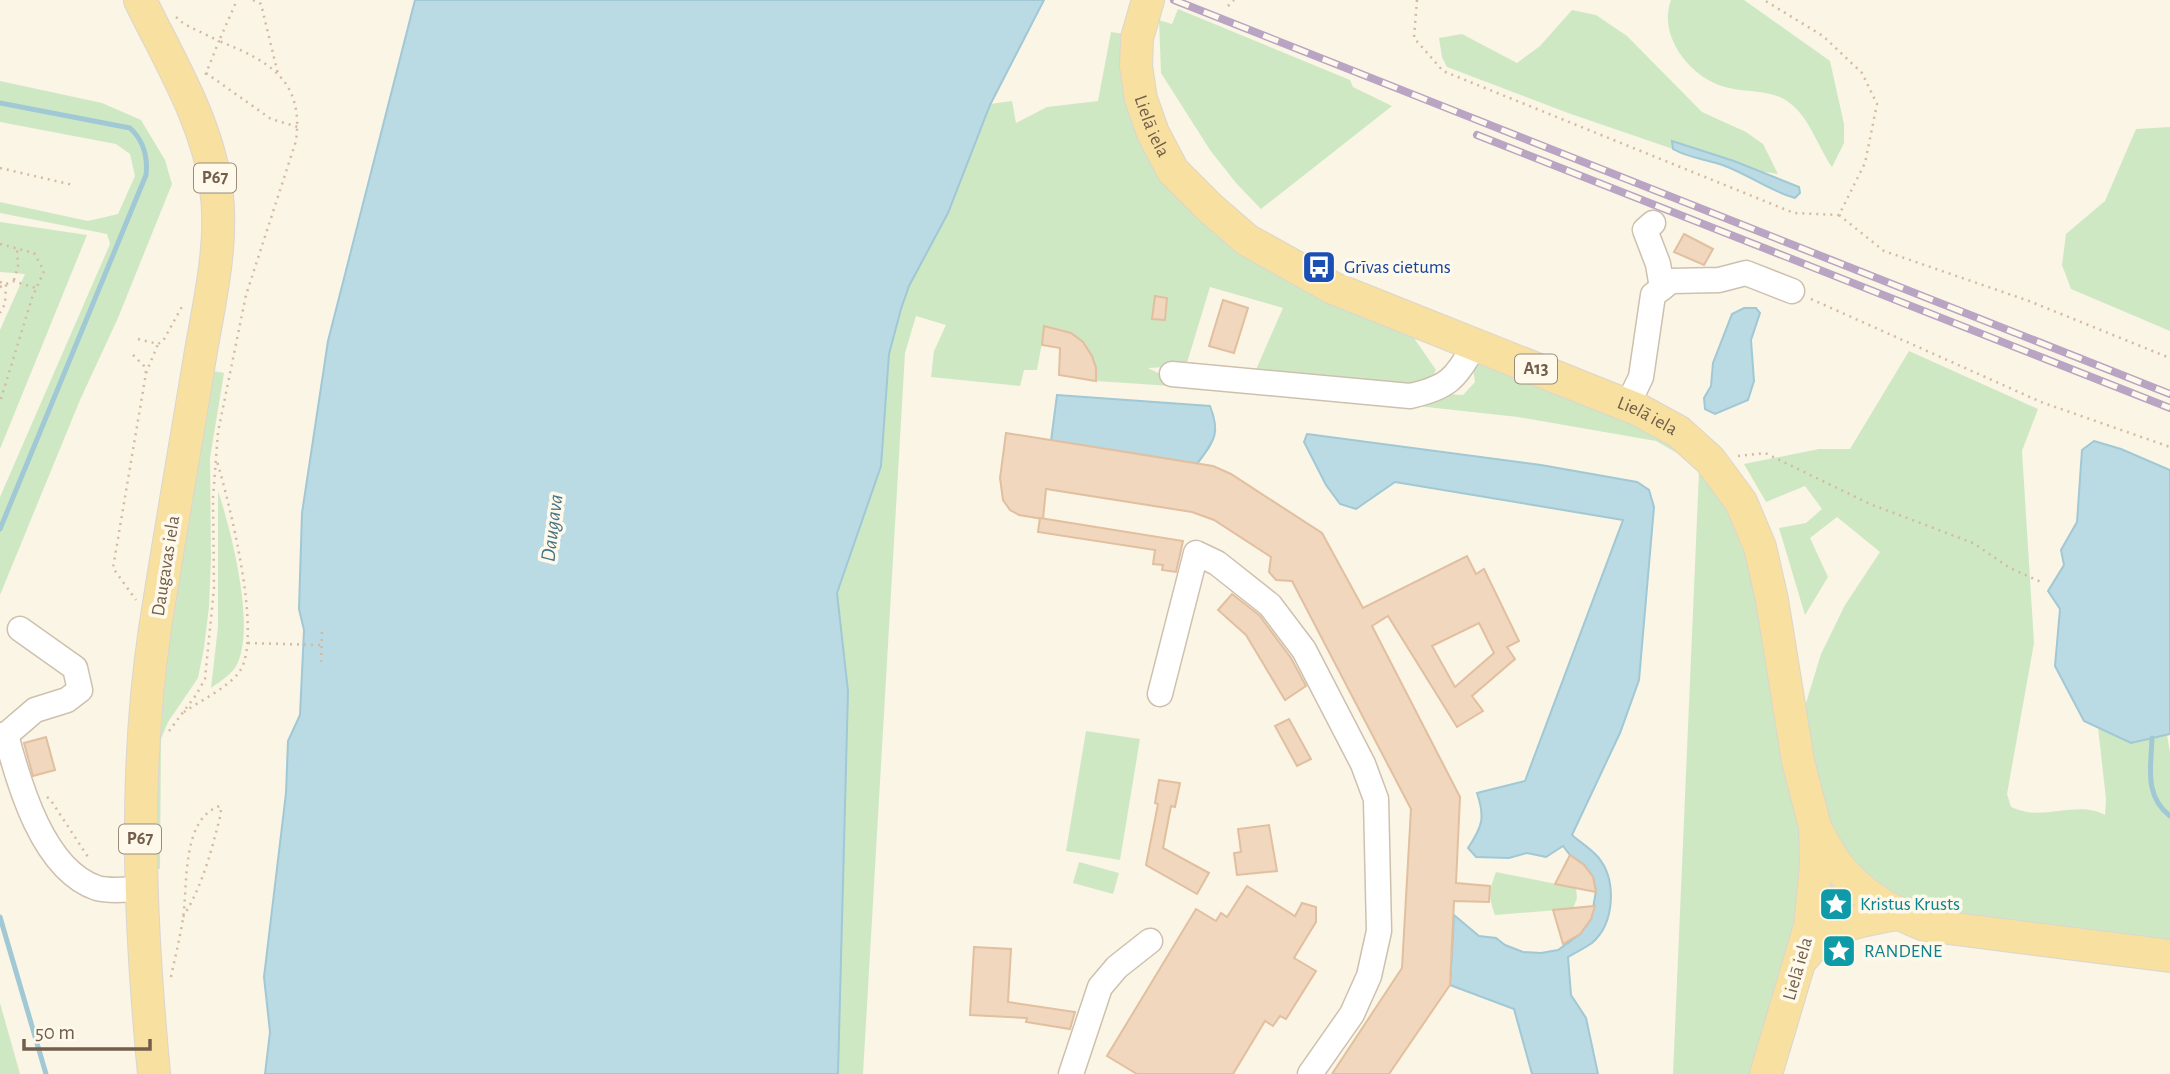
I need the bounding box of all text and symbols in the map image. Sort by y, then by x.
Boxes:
street label: Lielā iela [1131,93,1173,160]
road number: P67 [194,163,236,192]
bus stop icon: Grīvas cietums [1300,248,1338,286]
place label: Grīvas cietums [1344,258,1451,277]
road number: A13 [1515,354,1557,384]
street label: Lielā iela [1615,393,1681,439]
water label: Daugava [537,493,567,563]
street label: Daugavas iela [149,514,183,618]
road number: P67 [119,824,161,854]
place icon: Kristus Krusts [1817,885,1855,923]
place label: Kristus Krusts [1860,895,1960,914]
place icon: RANDENE [1820,932,1858,970]
street label: Lielā iela [1780,935,1816,1003]
place label: RANDENE [1864,942,1942,961]
scale bar [24,1007,150,1052]
text: 50 m [35,1022,75,1043]

